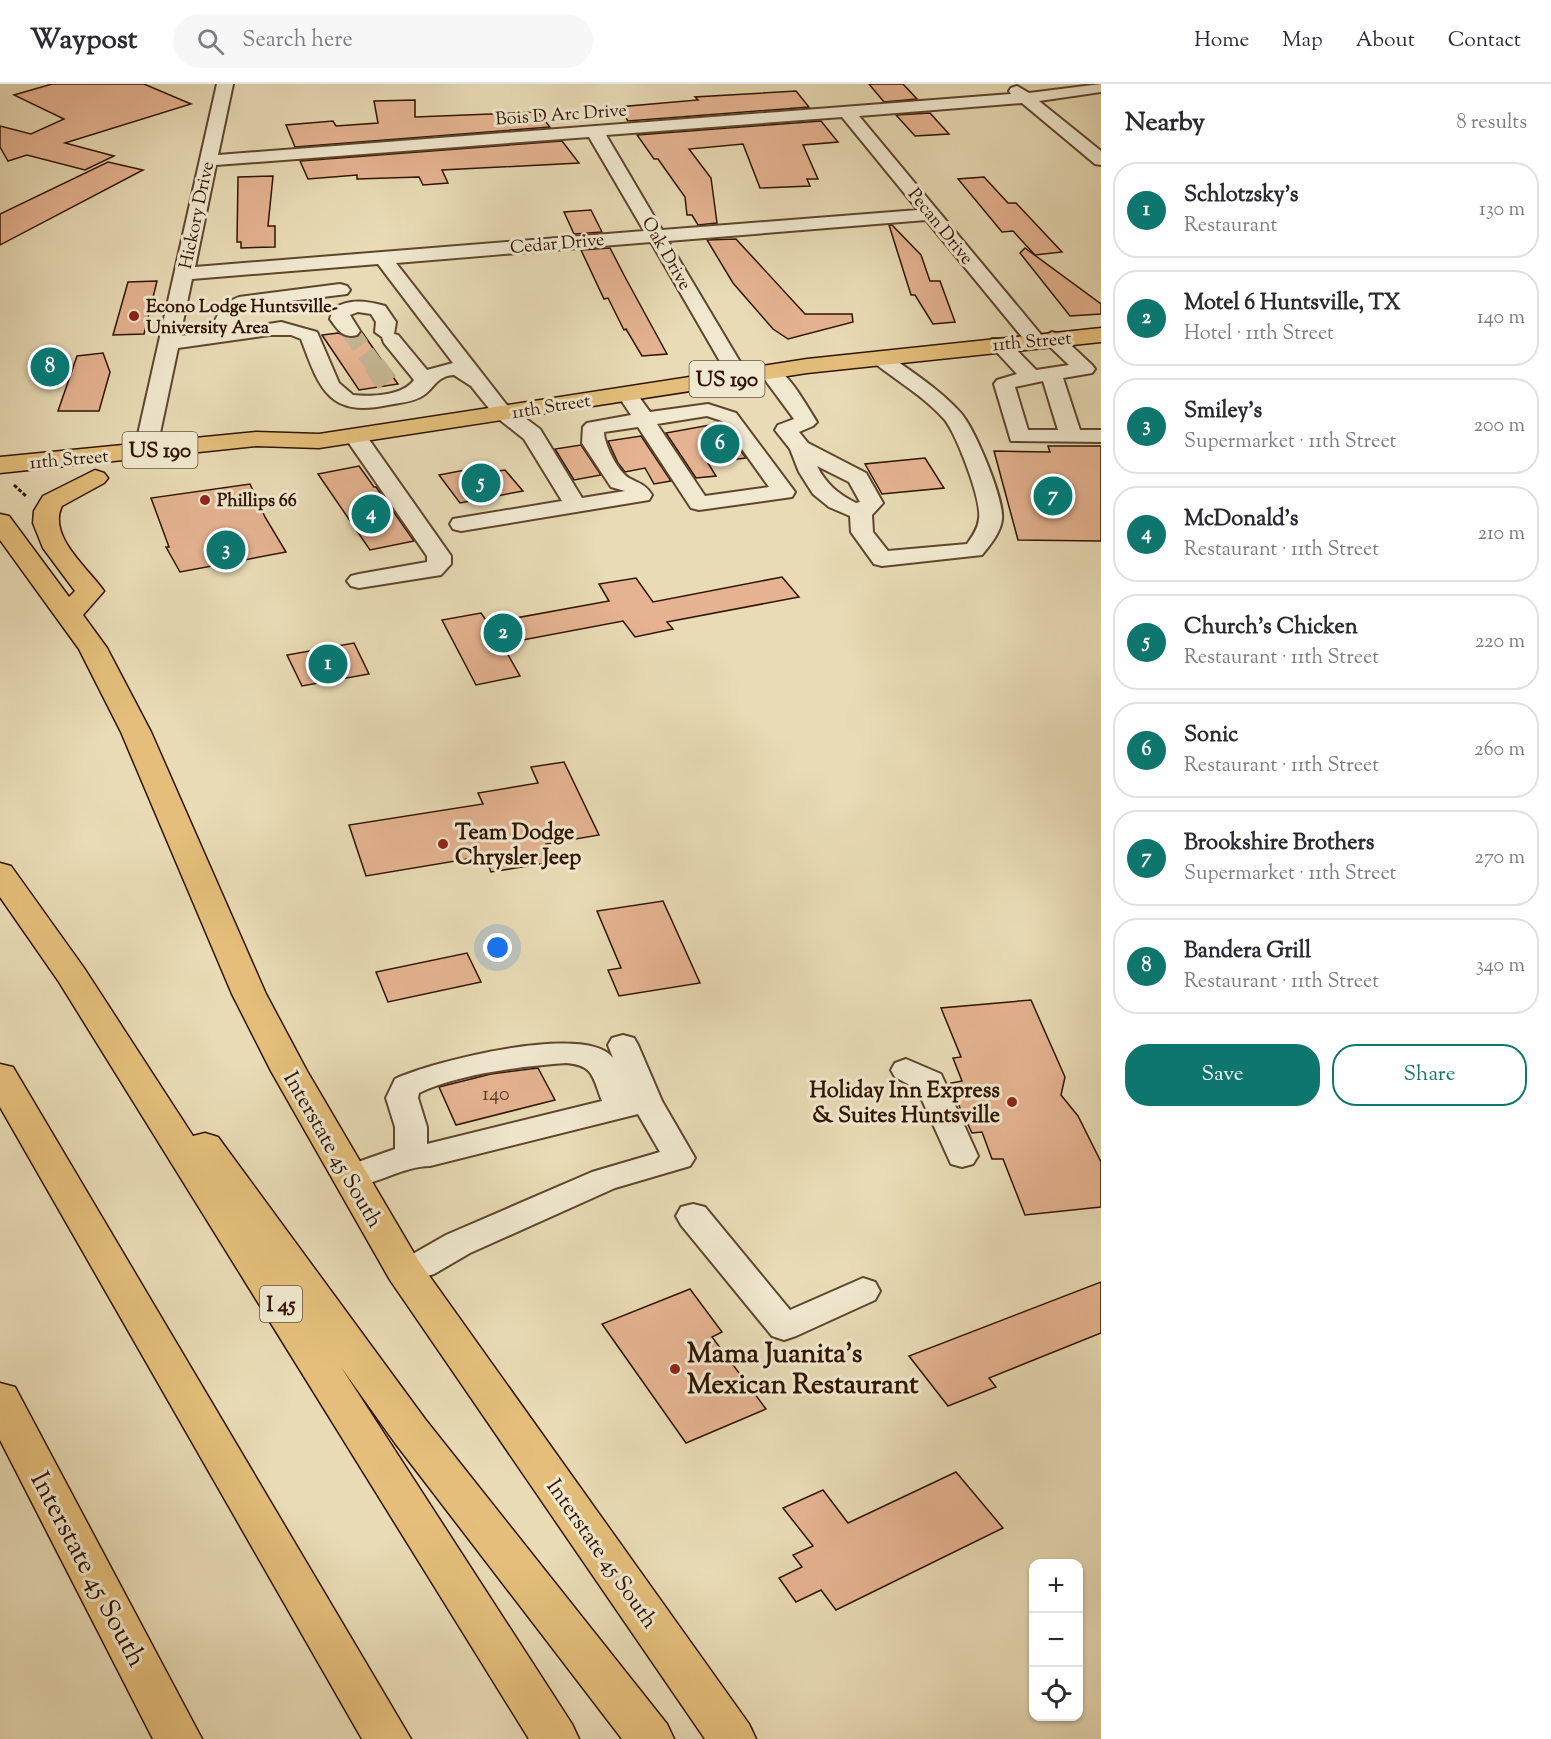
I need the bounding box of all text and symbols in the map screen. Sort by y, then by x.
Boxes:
search box [173,14,593,68]
text: Waypost [30,21,137,61]
icon: search [194,25,227,58]
text: Search here [242,25,353,57]
text: Home [1194,26,1249,56]
text: Map [1282,26,1323,56]
text: About [1356,26,1415,56]
text: Contact [1448,26,1521,56]
street label: Bois D Arc Drive [495,98,628,134]
text: Nearby [1125,105,1205,142]
text: 8 results [1456,109,1527,138]
street label: Hickory Drive [174,159,222,272]
text: Schlotzsky's [1184,180,1299,212]
street label: Pecan Drive [900,183,978,271]
text: 1 [1143,196,1150,225]
text: 130 m [1479,196,1525,225]
text: Restaurant [1184,212,1277,241]
street label: Oak Drive [634,213,697,295]
street label: Cedar Drive [509,228,605,262]
text: Motel 6 Huntsville, TX [1184,288,1401,320]
place label: Econo Lodge Huntsville- University Area [146,295,338,342]
text: 2 [1142,304,1151,333]
text: 140 m [1477,304,1525,333]
marker: Econo Lodge Huntsville- University Area [127,309,141,323]
text: Hotel · 11th Street [1184,320,1334,349]
street label: 11th Street [992,327,1073,359]
pin: 8 [31,344,70,390]
road number: US 190 [690,361,764,397]
street label: 11th Street [510,389,592,427]
text: Smiley's [1184,396,1262,428]
text: 3 [1142,412,1151,441]
text: 200 m [1474,412,1525,441]
pin: 6 [700,422,740,466]
text: Supermarket · 11th Street [1184,428,1396,457]
road number: US 190 [122,432,198,468]
street label: 11th Street [29,445,110,477]
pin: 5 [462,460,500,506]
pin: 7 [1034,474,1072,518]
place label: Phillips 66 [217,489,297,515]
pin: 4 [352,492,391,536]
marker: Phillips 66 [198,493,212,507]
text: McDonald's [1184,504,1298,536]
text: 4 [1141,520,1152,549]
text: 210 m [1478,520,1525,549]
pin: 3 [206,528,246,572]
text: Restaurant · 11th Street [1184,536,1379,565]
pin: 2 [484,610,522,656]
text: Church's Chicken [1184,612,1358,644]
text: 5 [1143,628,1150,657]
text: 220 m [1475,628,1525,657]
pin: 1 [308,642,348,686]
text: Restaurant · 11th Street [1184,644,1379,673]
text: Sonic [1184,720,1238,752]
text: 6 [1142,736,1151,765]
text: 260 m [1474,736,1525,765]
text: Restaurant · 11th Street [1184,752,1379,781]
place label: Team Dodge Chrysler Jeep [455,818,581,875]
text: Brookshire Brothers [1184,828,1374,860]
marker: Team Dodge Chrysler Jeep [436,837,450,851]
text: 7 [1141,844,1152,873]
text: 270 m [1475,844,1525,873]
text: Supermarket · 11th Street [1184,860,1396,889]
your location [483,933,512,962]
text: Bandera Grill [1184,936,1311,968]
text: 8 [1142,952,1152,981]
text: 340 m [1476,952,1525,981]
text: Restaurant · 11th Street [1184,968,1379,997]
button: Save [1125,1044,1320,1106]
button: Share [1332,1044,1527,1106]
street label: Interstate 45 South [274,1066,389,1235]
place label: Holiday Inn Express & Suites Huntsville [809,1076,1000,1133]
house number: 140 [482,1081,510,1110]
marker: Holiday Inn Express & Suites Huntsville [1005,1095,1019,1109]
road number: I 45 [260,1286,302,1322]
place label: Mama Juanita's Mexican Restaurant [687,1336,919,1406]
marker: Mama Juanita's Mexican Restaurant [668,1362,682,1376]
street label: Interstate 45 South [19,1466,155,1675]
street label: Interstate 45 South [537,1473,664,1636]
map controls [1029,1559,1083,1721]
button: + [1029,1559,1083,1613]
button: − [1029,1613,1083,1667]
button: locate [1029,1667,1083,1721]

